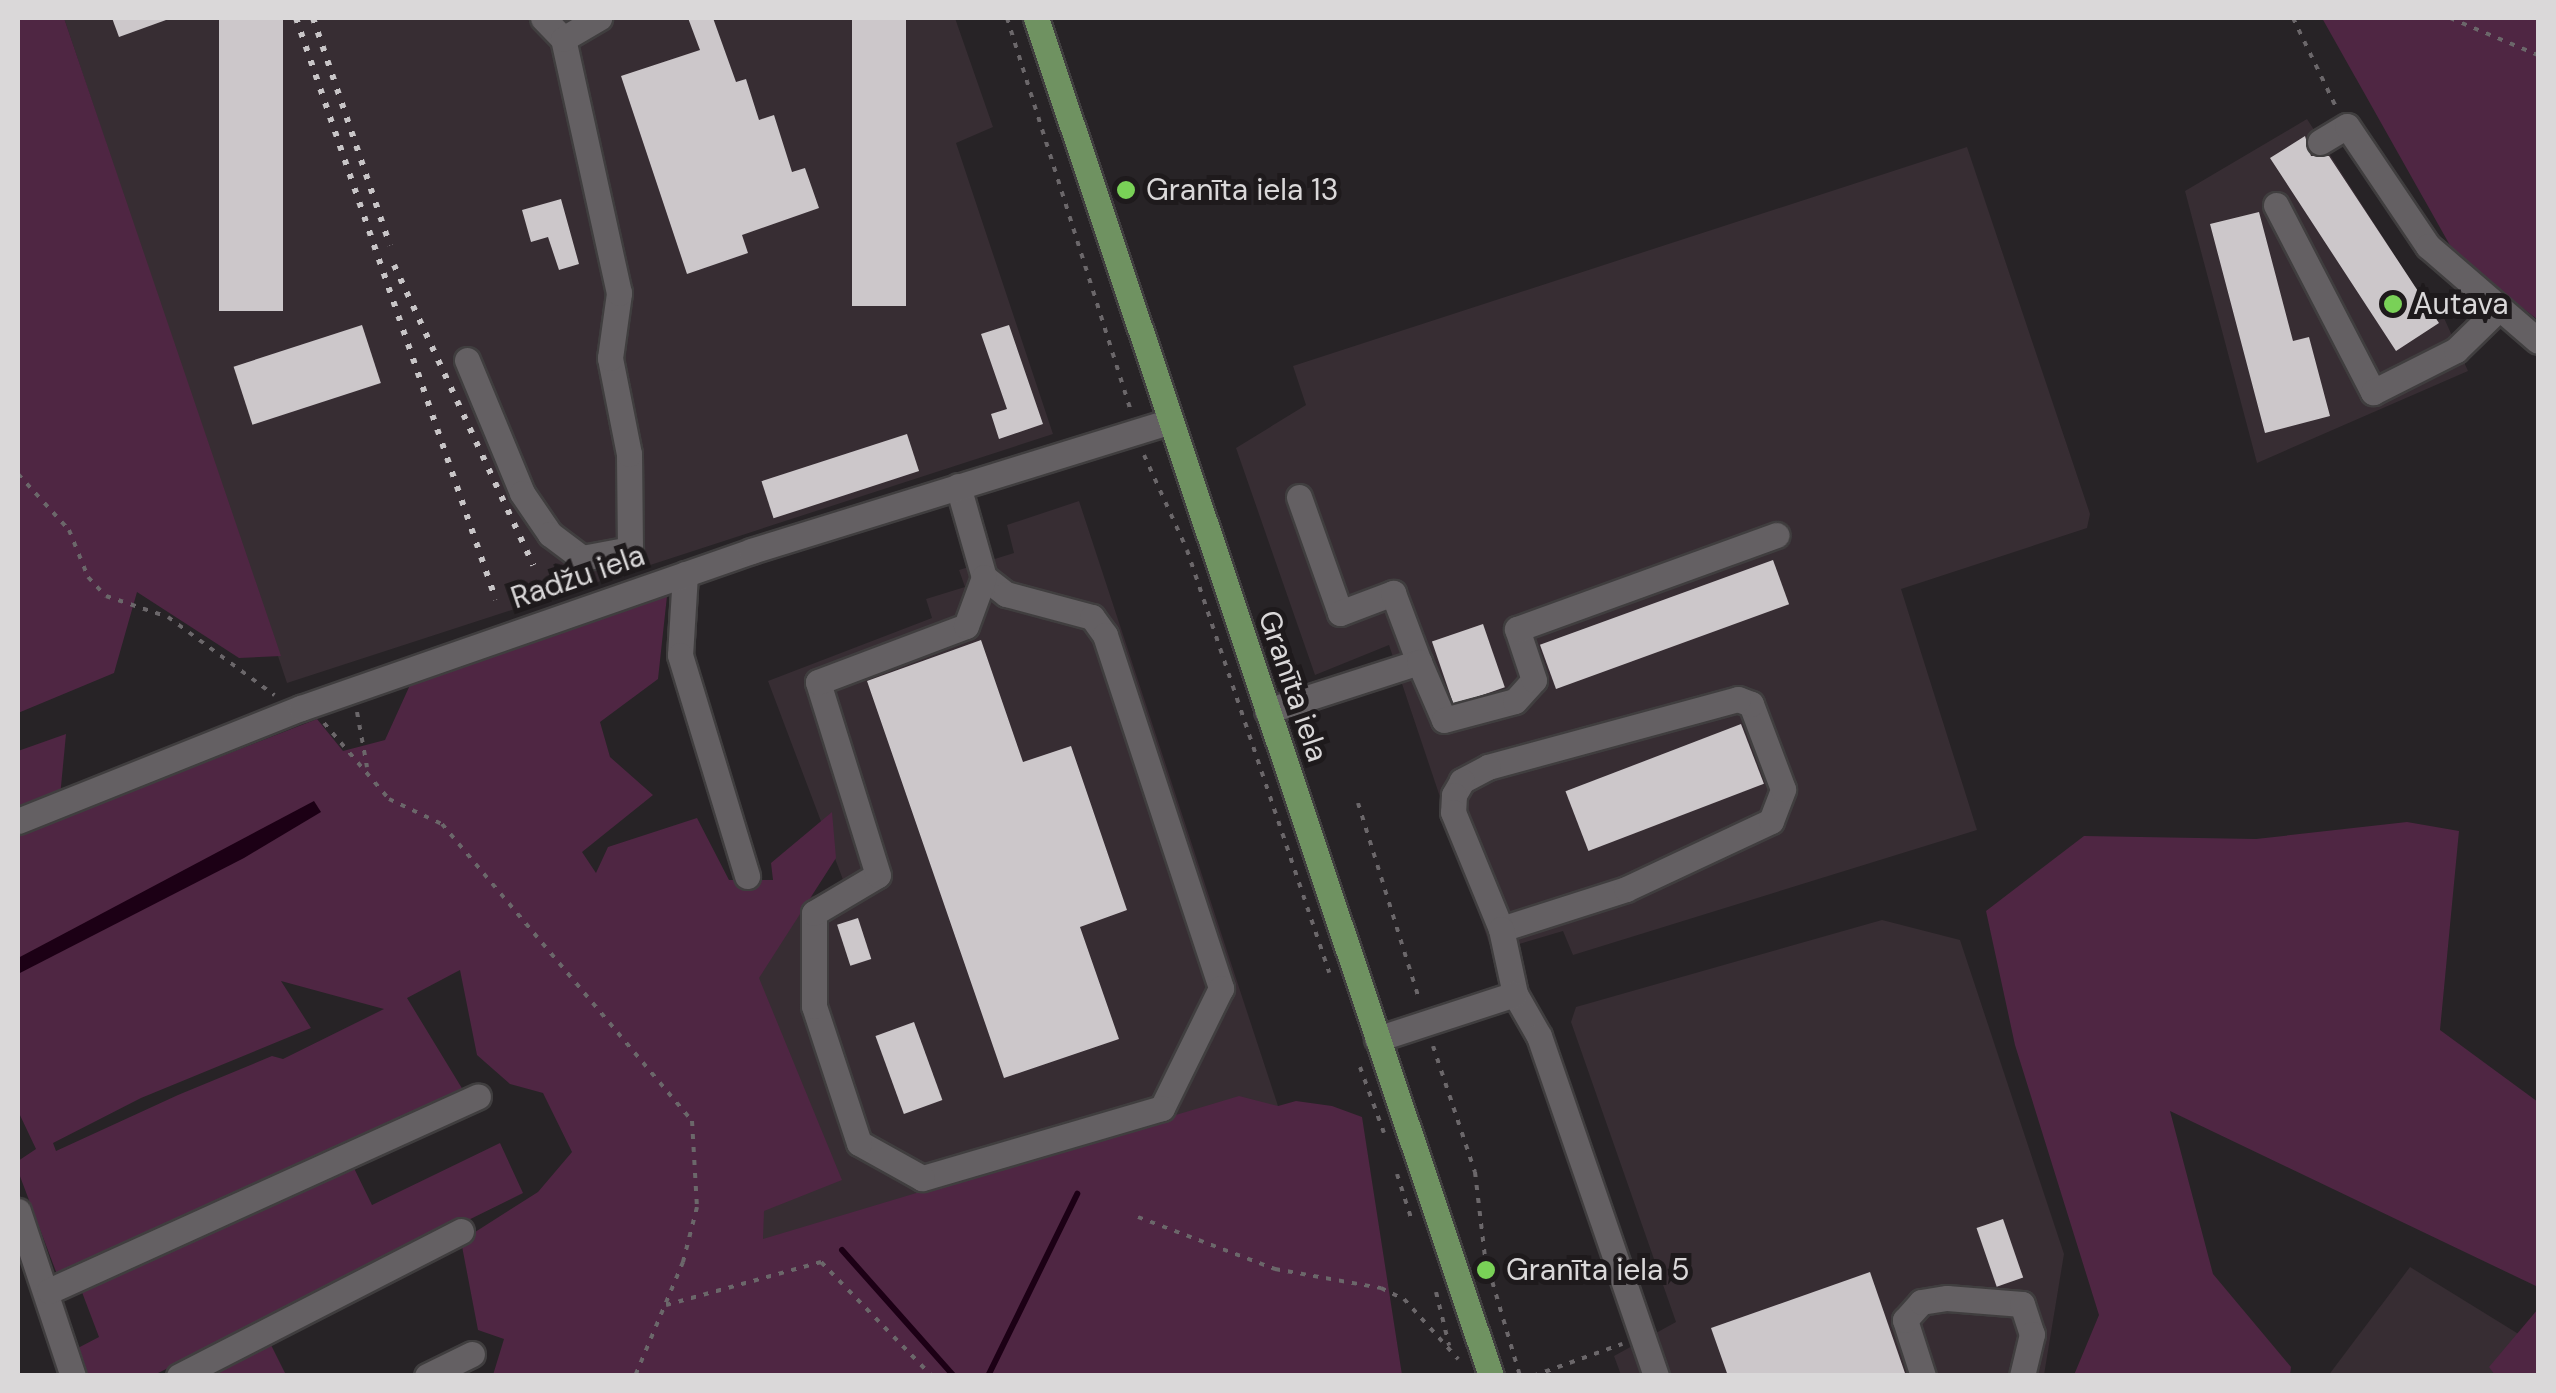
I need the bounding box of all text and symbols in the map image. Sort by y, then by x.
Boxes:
place label: Granīta iela 13 [1146,172,1338,208]
marker: Granīta iela 13 [1115,179,1137,201]
place label: Autava [2413,286,2509,322]
marker: Autava [2382,293,2404,315]
street label: Radžu iela [507,537,649,617]
street label: Granīta iela [1250,606,1336,766]
place label: Granīta iela 5 [1506,1252,1690,1288]
marker: Granīta iela 5 [1475,1259,1497,1281]

